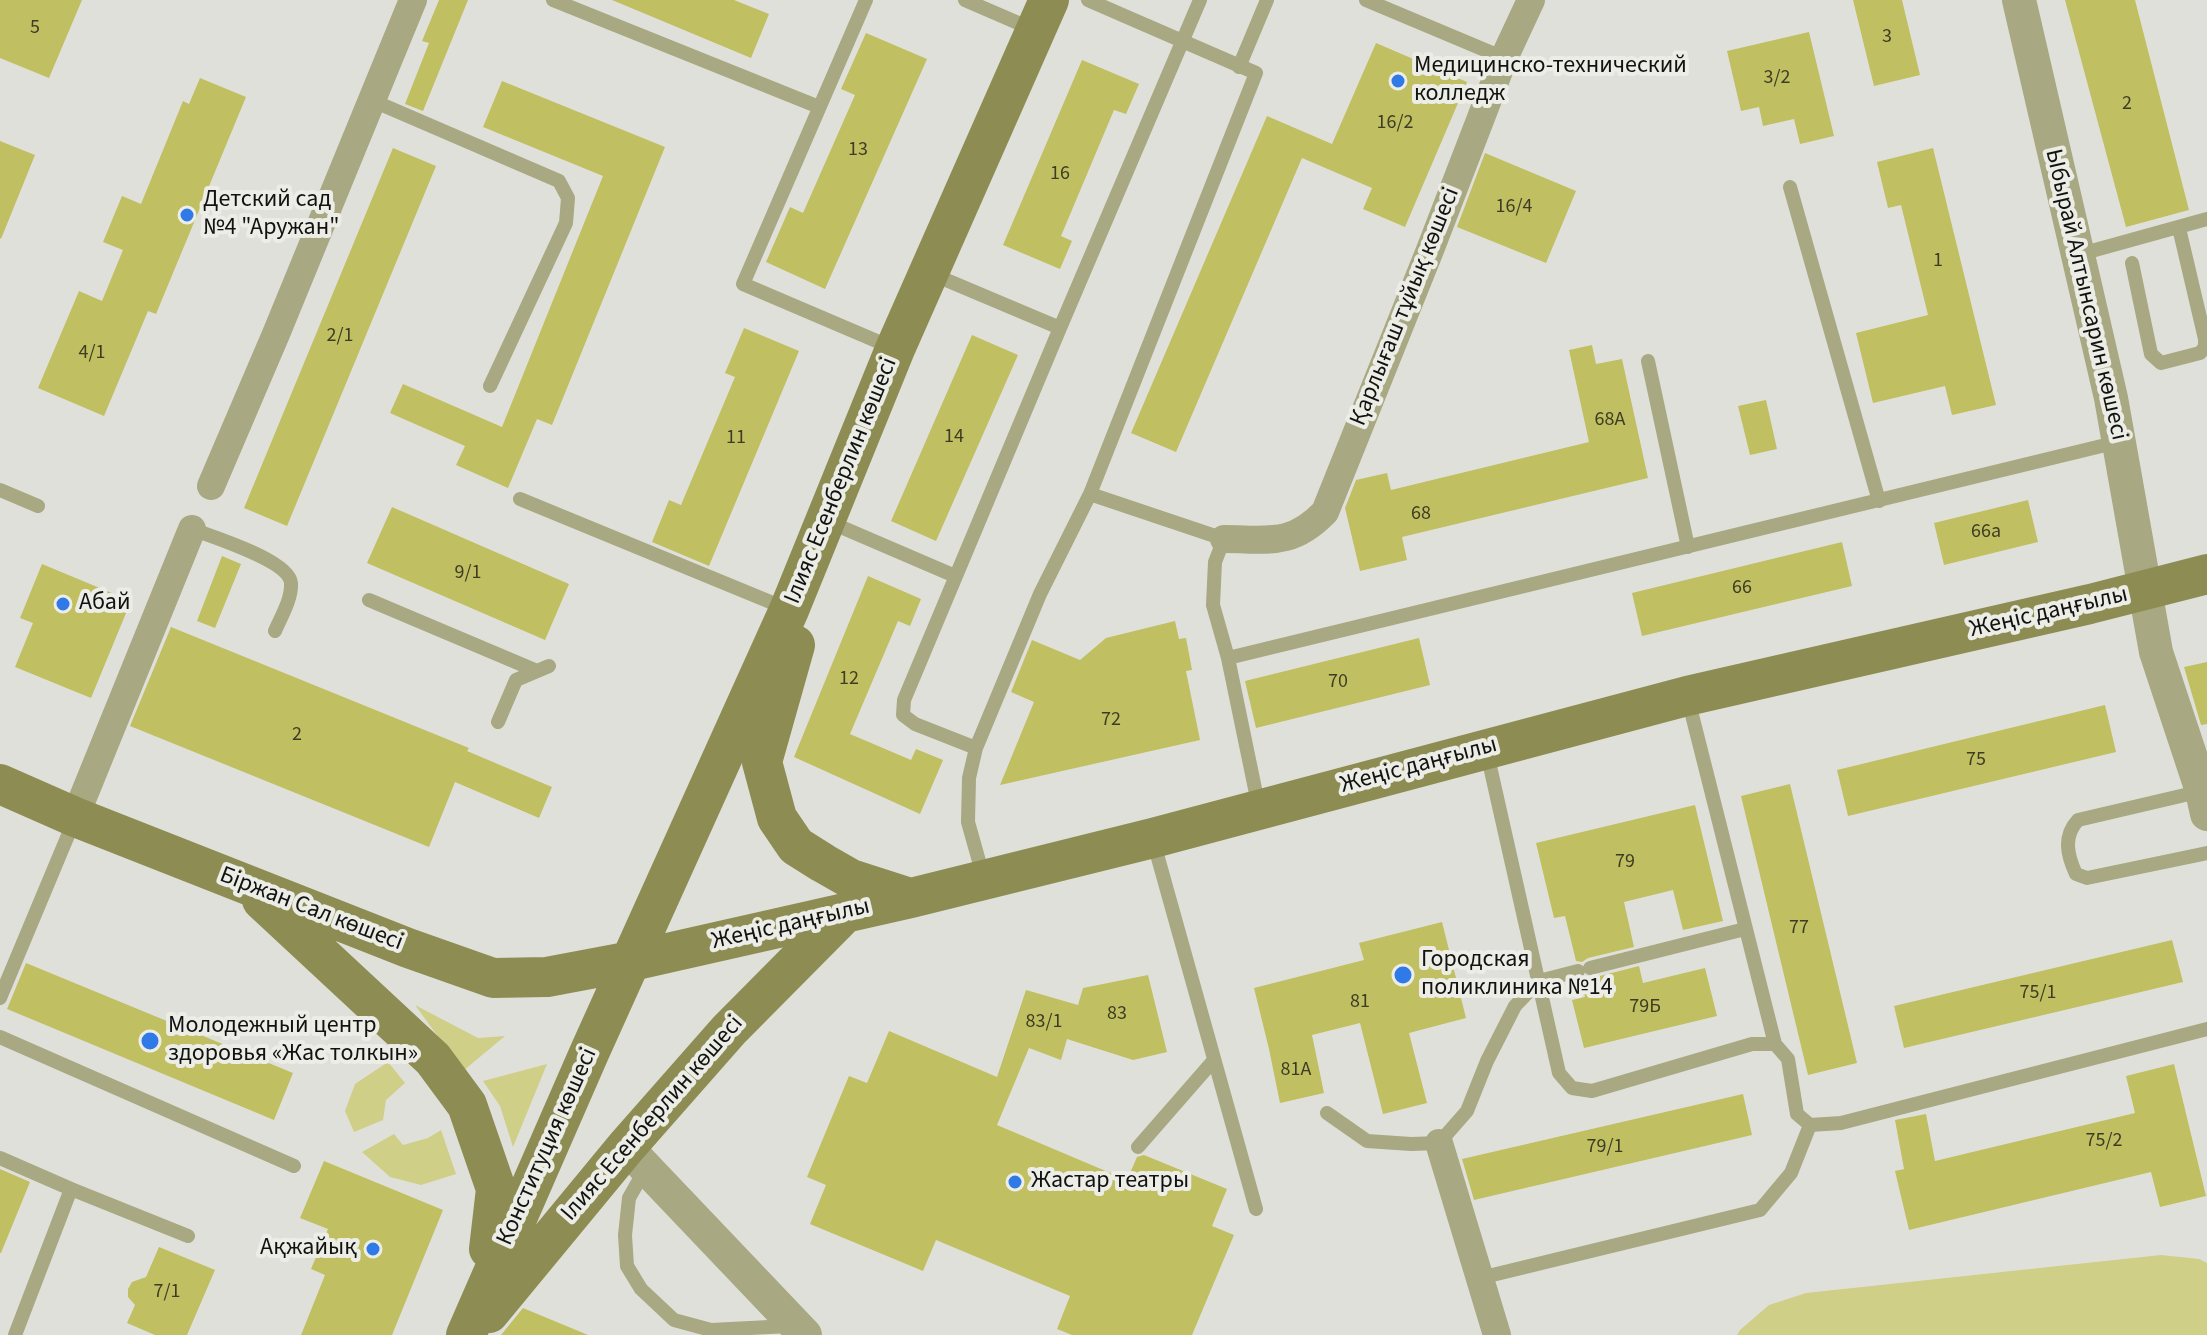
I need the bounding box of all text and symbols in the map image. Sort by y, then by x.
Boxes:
house number: 5 [30,17,40,41]
house number: 3 [1882,26,1892,50]
place label: Медицинско-технический колледж [1414,53,1687,109]
house number: 3/2 [1764,67,1790,91]
marker: Медицинско-технический колледж [1389,72,1407,90]
house number: 2 [2122,93,2132,117]
house number: 16/2 [1377,112,1413,136]
house number: 13 [848,139,868,163]
street label: Ыбырай Алтынсарин көшесі [2037,147,2133,443]
house number: 16 [1050,163,1070,187]
street label: Қарлығаш тұйық көшесі [1345,184,1467,430]
place label: Детский сад №4 "Аружан" [203,187,339,243]
house number: 16/4 [1496,196,1532,220]
marker: Детский сад №4 "Аружан" [178,206,196,224]
house number: 1 [1933,250,1943,274]
house number: 2/1 [327,325,353,349]
house number: 4/1 [79,342,105,366]
street label: Ілияс Есенберлин көшесі [779,354,905,608]
house number: 68А [1595,409,1625,433]
house number: 14 [944,426,964,450]
house number: 11 [726,427,746,451]
house number: 68 [1411,503,1431,527]
house number: 66а [1971,521,2001,545]
house number: 9/1 [455,562,481,586]
house number: 66 [1732,577,1752,601]
street label: Жеңіс даңғылы [1967,581,2131,645]
place label: Абай [79,590,131,618]
marker: Абай [54,595,72,613]
house number: 12 [839,668,859,692]
house number: 70 [1328,671,1348,695]
house number: 72 [1101,709,1121,733]
house number: 2 [292,724,302,748]
street label: Жеңіс даңғылы [1337,731,1501,801]
house number: 75 [1966,749,1986,773]
house number: 79 [1615,851,1635,875]
street label: Біржан Сал көшесі [215,862,407,958]
street label: Жеңіс даңғылы [709,893,873,957]
house number: 77 [1789,917,1809,941]
place label: Городская поликлиника №14 [1421,947,1613,1003]
marker: Городская поликлиника №14 [1392,964,1414,986]
house number: 75/1 [2020,982,2056,1006]
house number: 81 [1350,991,1370,1015]
house number: 79Б [1629,996,1661,1020]
house number: 83 [1107,1003,1127,1027]
street label: Ілияс Есенберлин көшесі [556,1010,750,1228]
house number: 83/1 [1026,1011,1062,1035]
place label: Молодежный центр здоровья «Жас толкын» [168,1013,418,1069]
marker: Молодежный центр здоровья «Жас толкын» [139,1030,161,1052]
street label: Конституция көшесі [492,1044,604,1250]
house number: 81А [1281,1059,1311,1083]
house number: 75/2 [2086,1130,2122,1154]
house number: 79/1 [1587,1136,1623,1160]
place label: Жастар театры [1031,1168,1189,1196]
marker: Жастар театры [1006,1173,1024,1191]
place label: Ақжайық [260,1235,357,1263]
marker: Ақжайық [364,1240,382,1258]
house number: 7/1 [154,1281,180,1305]

